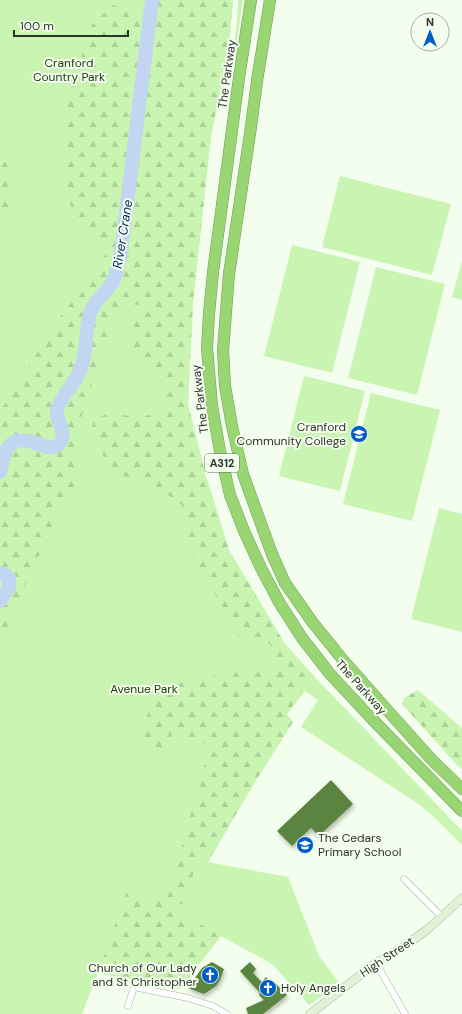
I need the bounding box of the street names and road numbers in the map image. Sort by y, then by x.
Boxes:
street label: The Parkway [214,38,240,109]
street label: The Parkway [188,363,212,434]
road number: A312 [205,454,239,472]
street label: The Parkway [332,656,390,718]
street label: High Street [357,933,417,981]

